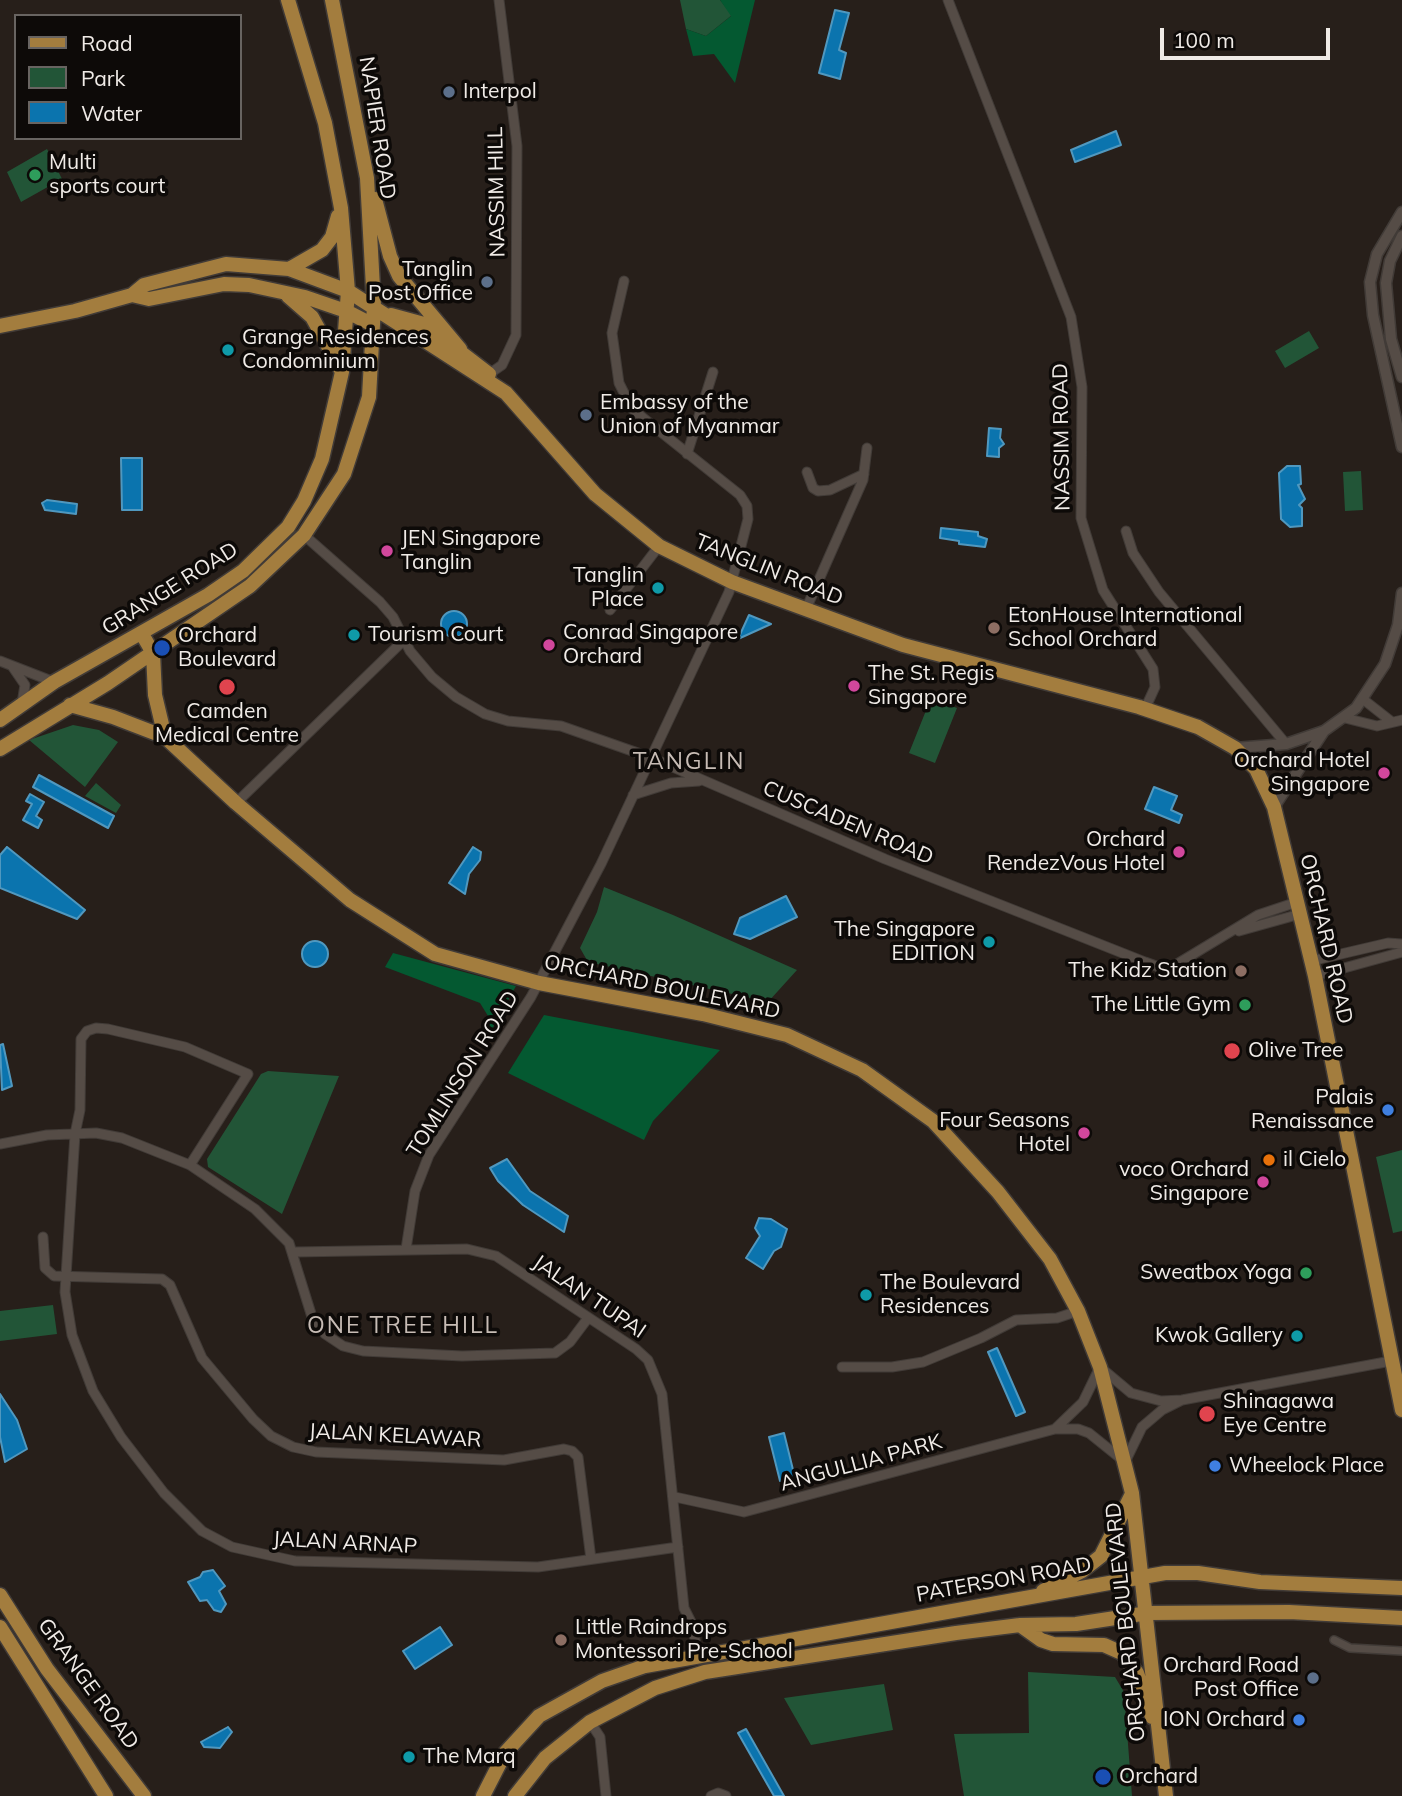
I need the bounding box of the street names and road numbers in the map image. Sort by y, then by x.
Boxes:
street label: NAPIER ROAD [353,55,401,201]
street label: NASSIM HILL [483,127,511,257]
street label: NASSIM ROAD [1048,363,1076,511]
street label: TANGLIN ROAD [691,529,847,611]
street label: GRANGE ROAD [97,537,243,641]
street label: CUSCADEN ROAD [759,776,937,870]
street label: ORCHARD ROAD [1294,852,1358,1026]
street label: ORCHARD BOULEVARD [542,950,782,1024]
street label: TOMLINSON ROAD [402,987,524,1161]
street label: JALAN TUPAI [528,1250,650,1344]
street label: JALAN KELAWAR [308,1419,482,1453]
street label: ANGULLIA PARK [777,1429,945,1497]
street label: ORCHARD BOULEVARD [1101,1501,1151,1743]
street label: JALAN ARNAP [272,1527,418,1559]
street label: PATERSON ROAD [914,1552,1094,1608]
street label: GRANGE ROAD [32,1614,144,1754]

